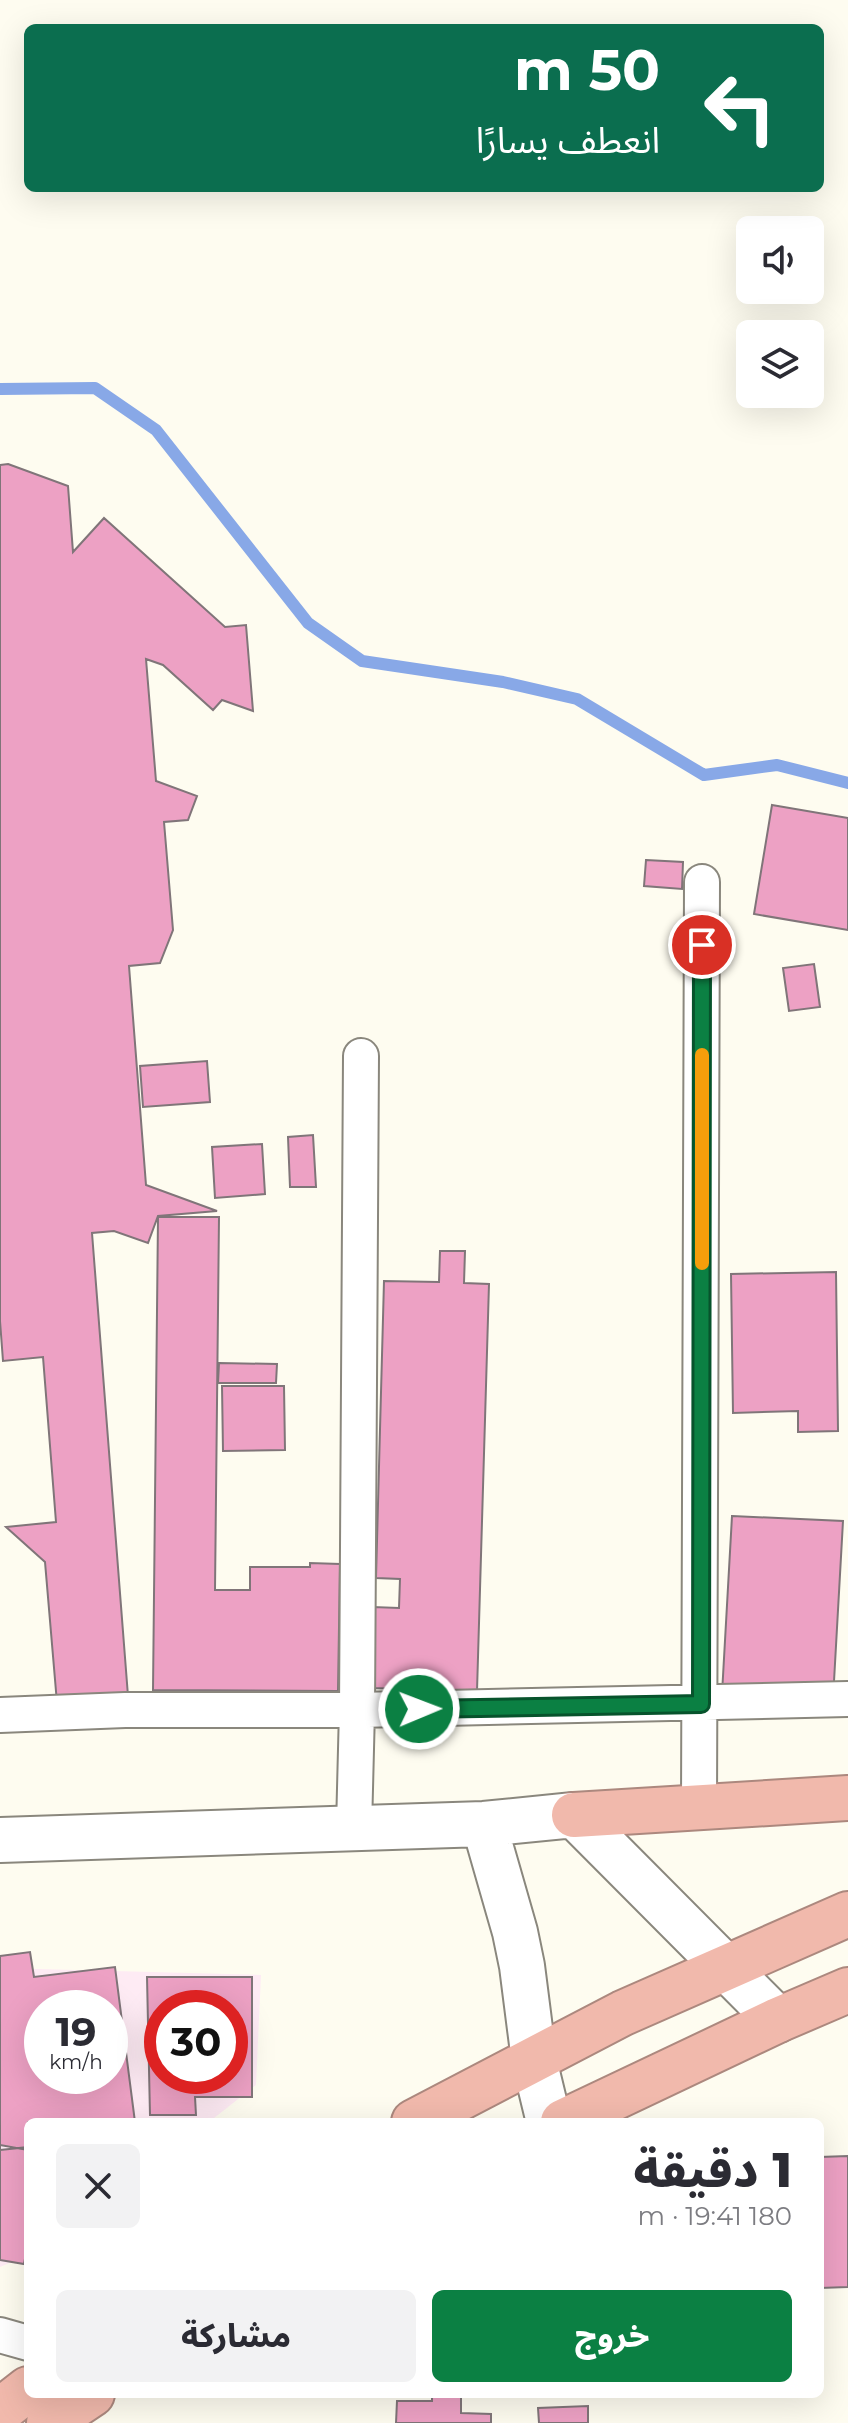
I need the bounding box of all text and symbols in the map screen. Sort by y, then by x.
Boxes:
text: 50 m [514,36,660,104]
icon: left [688,56,792,160]
text: انعطف يسارًا [476,118,660,162]
map controls [736,216,824,408]
button: sound [736,216,824,304]
button: layers [736,320,824,408]
pin [668,911,736,979]
icon: arrive [680,923,724,967]
position arrow [377,1667,461,1751]
speed limit sign: 30 [144,1990,248,2094]
text: 19 [55,2007,97,2056]
text: km/h [49,2050,103,2074]
text: 1 دقيقة [633,2141,792,2199]
button: close [56,2144,140,2228]
text: 180 m · 19:41 [638,2200,792,2232]
button: مشاركة [56,2290,416,2382]
button: خروج [432,2290,792,2382]

